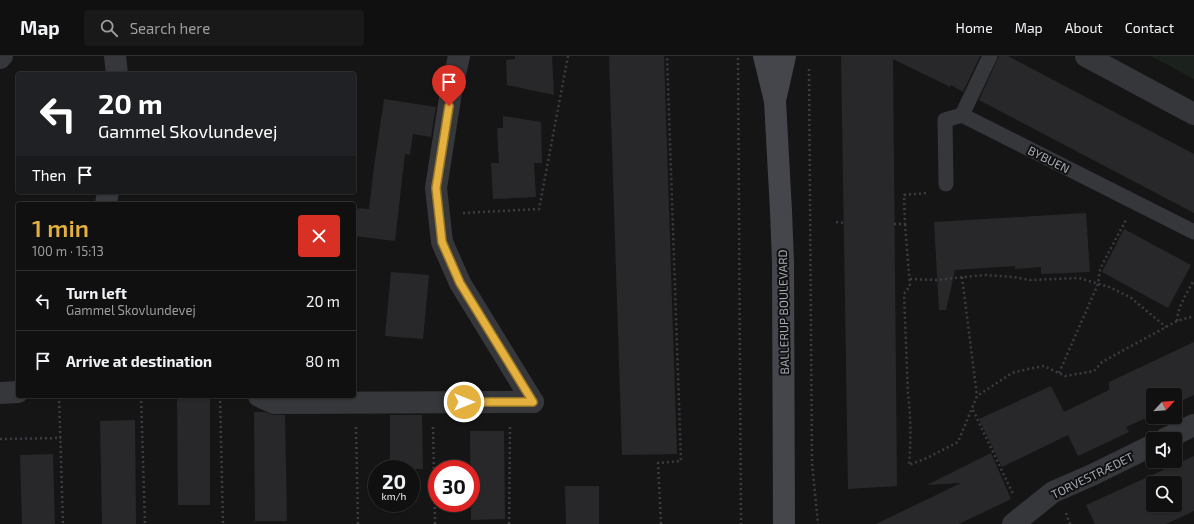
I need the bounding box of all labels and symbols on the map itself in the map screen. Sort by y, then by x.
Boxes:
pin [432,65,466,106]
street label: BYBUEN [1026,143,1072,175]
street label: BALLERUP BOULEVARD [775,249,791,375]
position arrow [443,381,485,423]
north arrow [1146,388,1182,424]
street label: TORVESTRÆDET [1049,449,1136,501]
speed limit sign: 30 [428,460,480,512]

